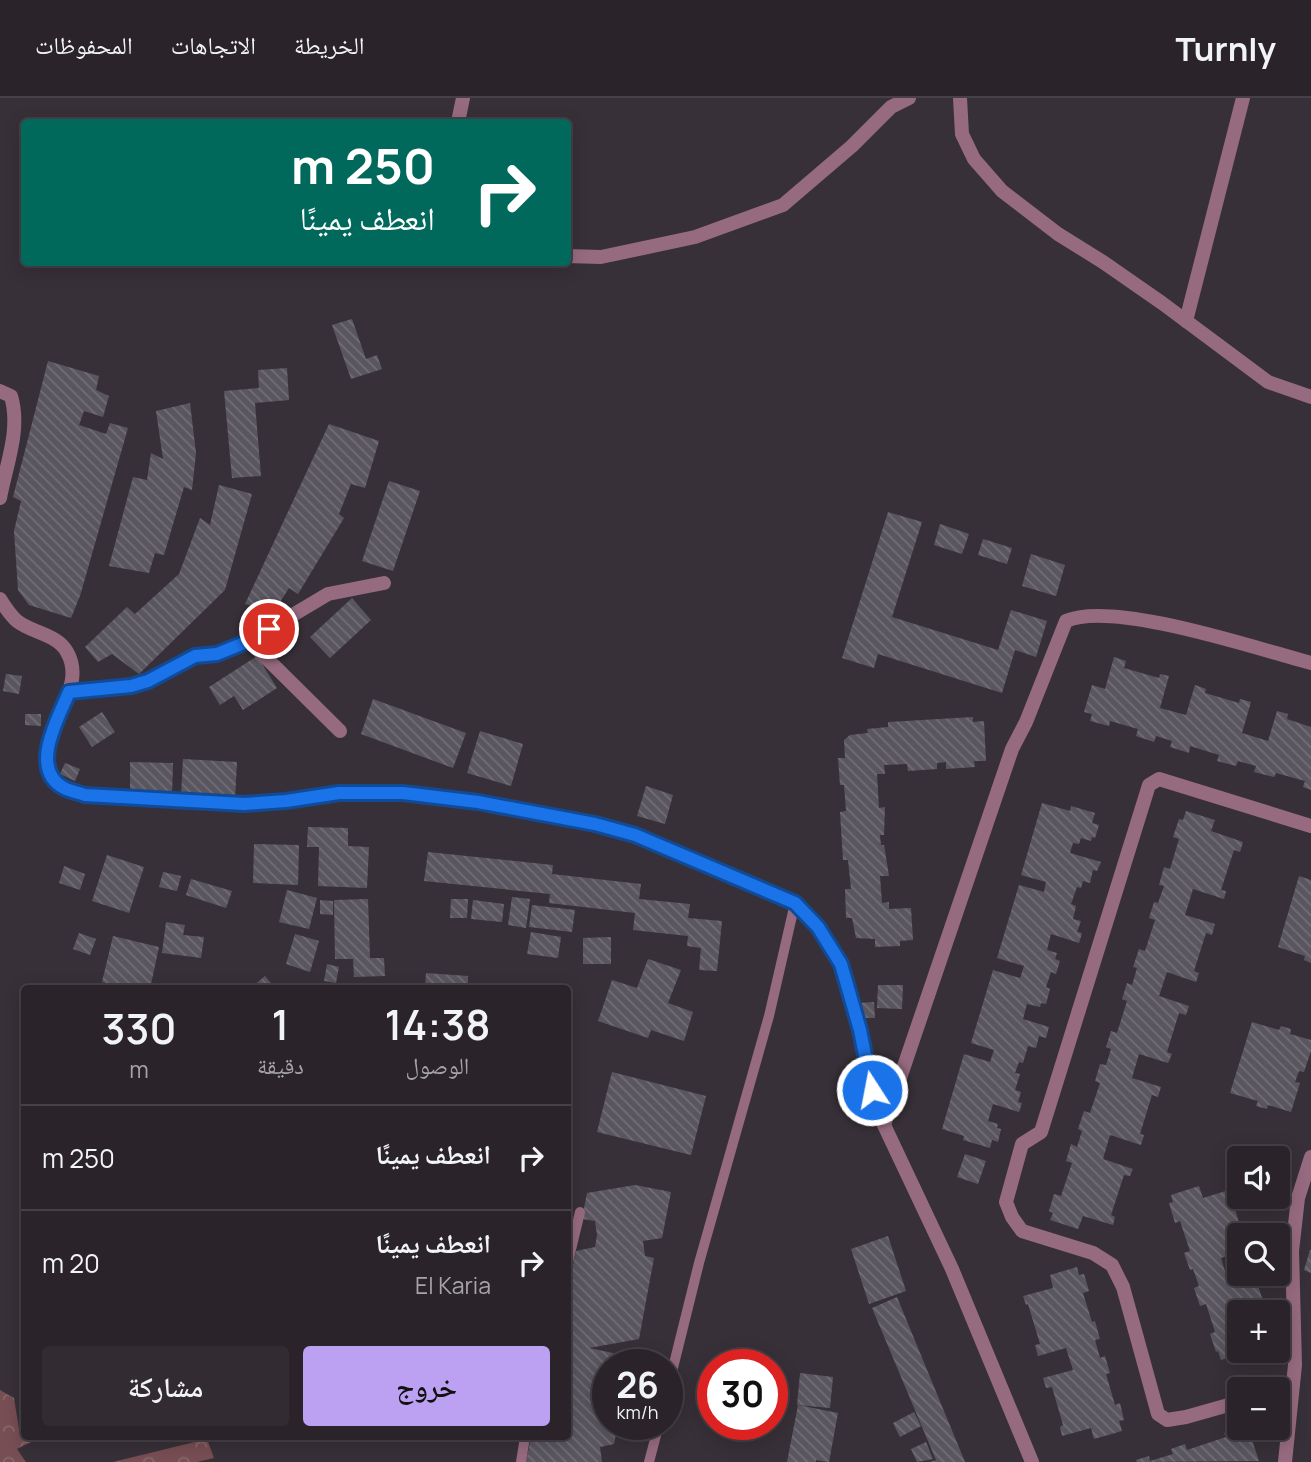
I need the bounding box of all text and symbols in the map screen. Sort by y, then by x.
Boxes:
text: Turnly [1175,26,1276,71]
text: المحفوظات [35,28,133,61]
text: الاتجاهات [171,28,256,61]
text: الخريطة [294,28,365,61]
text: 250 m [291,132,435,199]
icon: right [459,147,550,238]
text: انعطف يمينًا [300,196,435,240]
pin [239,599,299,659]
icon: arrive [250,610,288,648]
text: 1 [272,995,289,1053]
text: 14:38 [384,995,490,1053]
text: 330 [102,999,177,1057]
text: دقيقة [257,1049,304,1081]
text: الوصول [406,1049,469,1081]
text: m [129,1053,149,1085]
position arrow [835,1053,909,1127]
text: انعطف يمينًا [376,1136,491,1172]
icon: right [512,1139,550,1177]
text: 250 m [42,1140,115,1176]
map controls [1227,1146,1290,1440]
button: sound [1227,1146,1290,1209]
button: search [1227,1223,1290,1286]
text: انعطف يمينًا [376,1225,491,1261]
icon: right [512,1244,550,1282]
text: 20 m [42,1245,100,1281]
text: El Karia [415,1269,491,1301]
button: + [1227,1300,1290,1363]
button: مشاركة [42,1346,289,1426]
button: خروج [303,1346,550,1426]
speed limit sign: 30 [697,1349,788,1440]
text: 26 [616,1361,659,1409]
button: − [1227,1377,1290,1440]
text: km/h [617,1400,658,1424]

